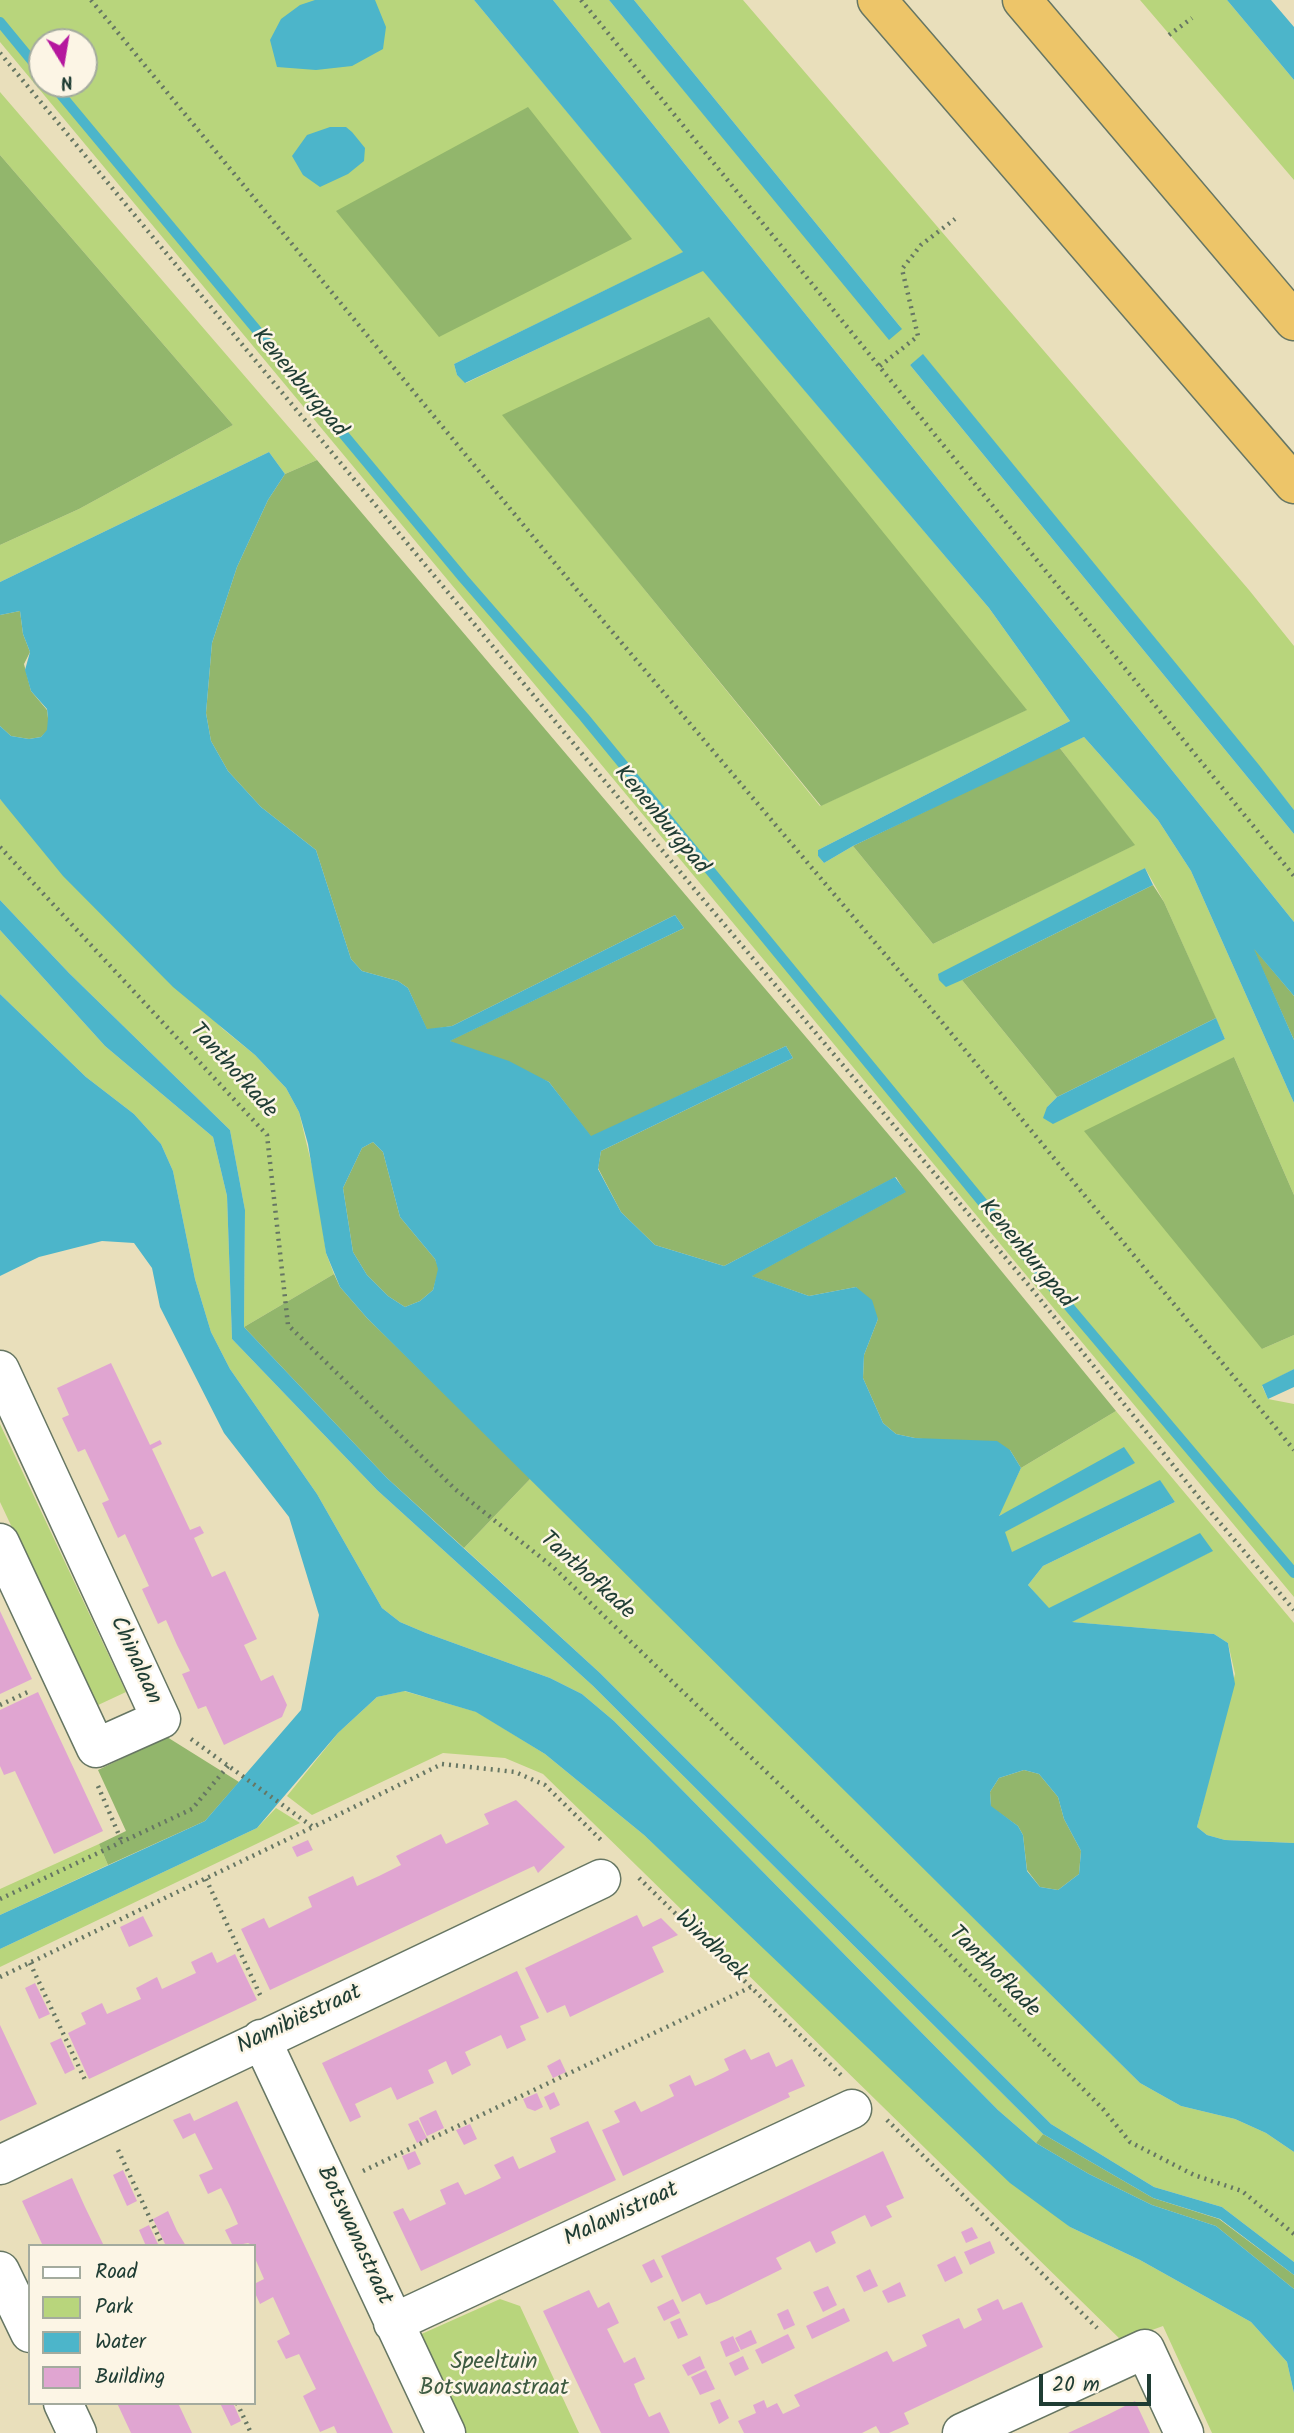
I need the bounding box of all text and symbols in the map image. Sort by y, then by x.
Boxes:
north arrow [28,28,98,98]
text: N [58,66,75,98]
street label: Kenenburgpad [244,324,352,444]
street label: Kenenburgpad [606,761,714,881]
street label: Tanthofkade [182,1019,282,1125]
street label: Kenenburgpad [971,1195,1079,1315]
street label: Tanthofkade [533,1527,639,1627]
street label: Chinalaan [102,1613,166,1709]
street label: Windhoek [668,1905,752,1989]
street label: Tanthofkade [941,1921,1045,2025]
street label: Namibiëstraat [233,1980,367,2062]
street label: Botswanastraat [309,2162,397,2310]
street label: Malawistraat [560,2177,684,2255]
legend [28,2244,256,2405]
text: Road [95,2256,137,2289]
text: Park [95,2291,133,2324]
text: Water [95,2326,146,2359]
park label: Speeltuin Botswanastraat [419,2350,569,2404]
scale bar [1042,2360,1154,2404]
text: Building [95,2361,165,2394]
text: 20 m [1052,2369,1100,2402]

